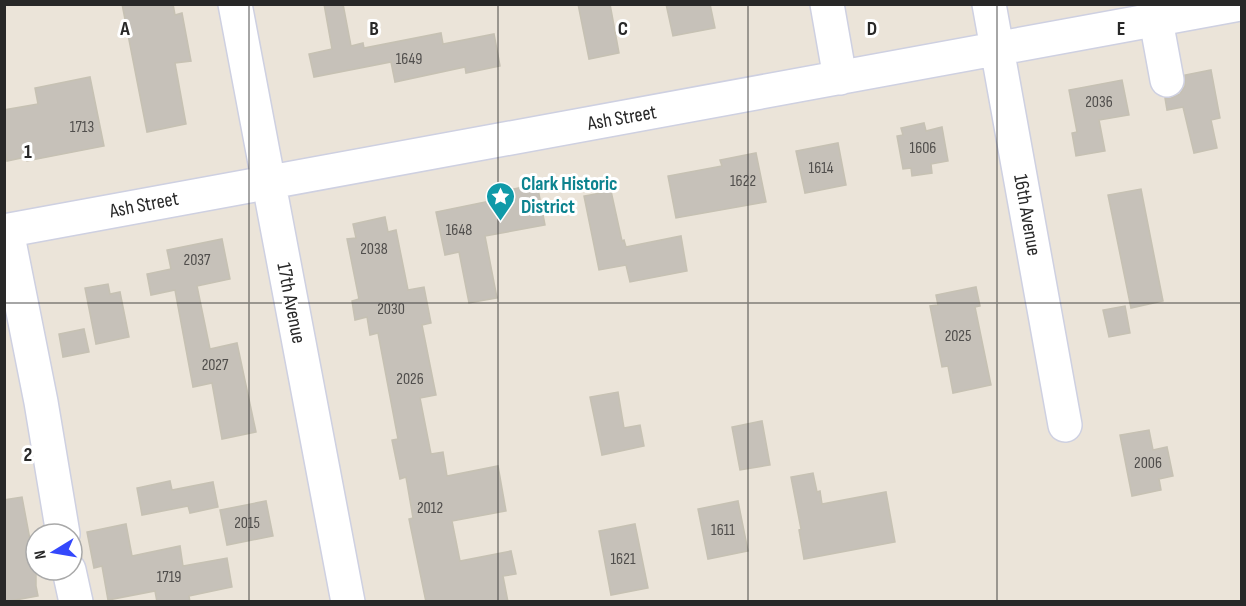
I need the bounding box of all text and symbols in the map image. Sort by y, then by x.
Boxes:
text: A [119,17,130,41]
text: B [369,17,379,41]
text: C [618,17,628,41]
text: D [867,17,877,41]
text: E [1117,17,1125,41]
house number: 1649 [396,50,422,69]
house number: 2036 [1085,93,1113,112]
street label: Ash Street [585,100,658,136]
house number: 1713 [70,118,94,137]
house number: 1606 [910,139,936,158]
text: 1 [24,140,32,164]
house number: 1614 [809,159,834,178]
place label: Clark Historic District [521,172,618,219]
house number: 1622 [730,172,756,191]
street label: 16th Avenue [1008,172,1046,258]
place icon: Clark Historic District [484,180,516,222]
street label: Ash Street [106,187,181,224]
house number: 1648 [446,221,472,240]
house number: 2038 [360,240,388,259]
house number: 2037 [184,251,211,270]
street label: 17th Avenue [271,261,311,345]
house number: 2030 [377,300,405,319]
house number: 2025 [945,327,971,346]
house number: 2027 [202,356,229,375]
house number: 2026 [396,370,424,389]
text: 2 [24,443,32,467]
house number: 2006 [1134,454,1162,473]
house number: 2012 [417,499,443,518]
house number: 2015 [234,514,260,533]
house number: 1611 [711,521,735,540]
north arrow [24,522,84,582]
text: N [31,549,51,561]
house number: 1621 [611,550,636,569]
house number: 1719 [157,568,181,587]

